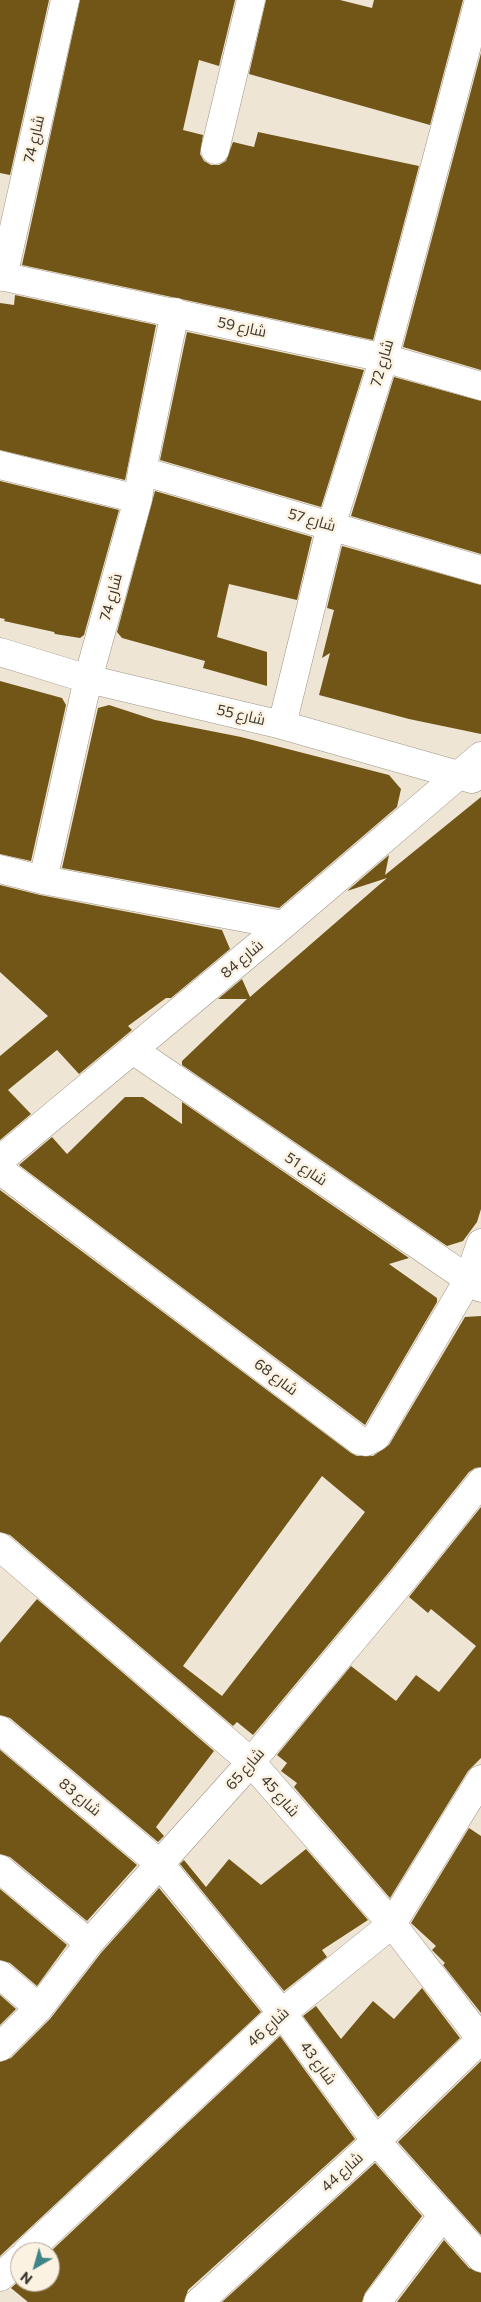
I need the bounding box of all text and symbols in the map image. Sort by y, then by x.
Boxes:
street label: شارع 74 [20,114,48,164]
street label: شارع 59 [216,313,268,341]
street label: شارع 72 [367,337,397,389]
street label: شارع 57 [286,505,338,535]
street label: شارع 74 [96,572,126,622]
street label: شارع 55 [215,701,267,729]
street label: شارع 84 [217,936,267,982]
street label: شارع 51 [282,1148,330,1190]
street label: شارع 68 [251,1355,301,1399]
street label: شارع 65 [222,1744,268,1794]
street label: شارع 45 [257,1771,303,1821]
street label: شارع 83 [55,1774,105,1820]
street label: شارع 46 [243,2004,293,2050]
street label: شارع 43 [296,2038,340,2088]
street label: شارع 44 [317,2149,367,2195]
north arrow [10,2242,60,2292]
text: N [17,2268,35,2288]

